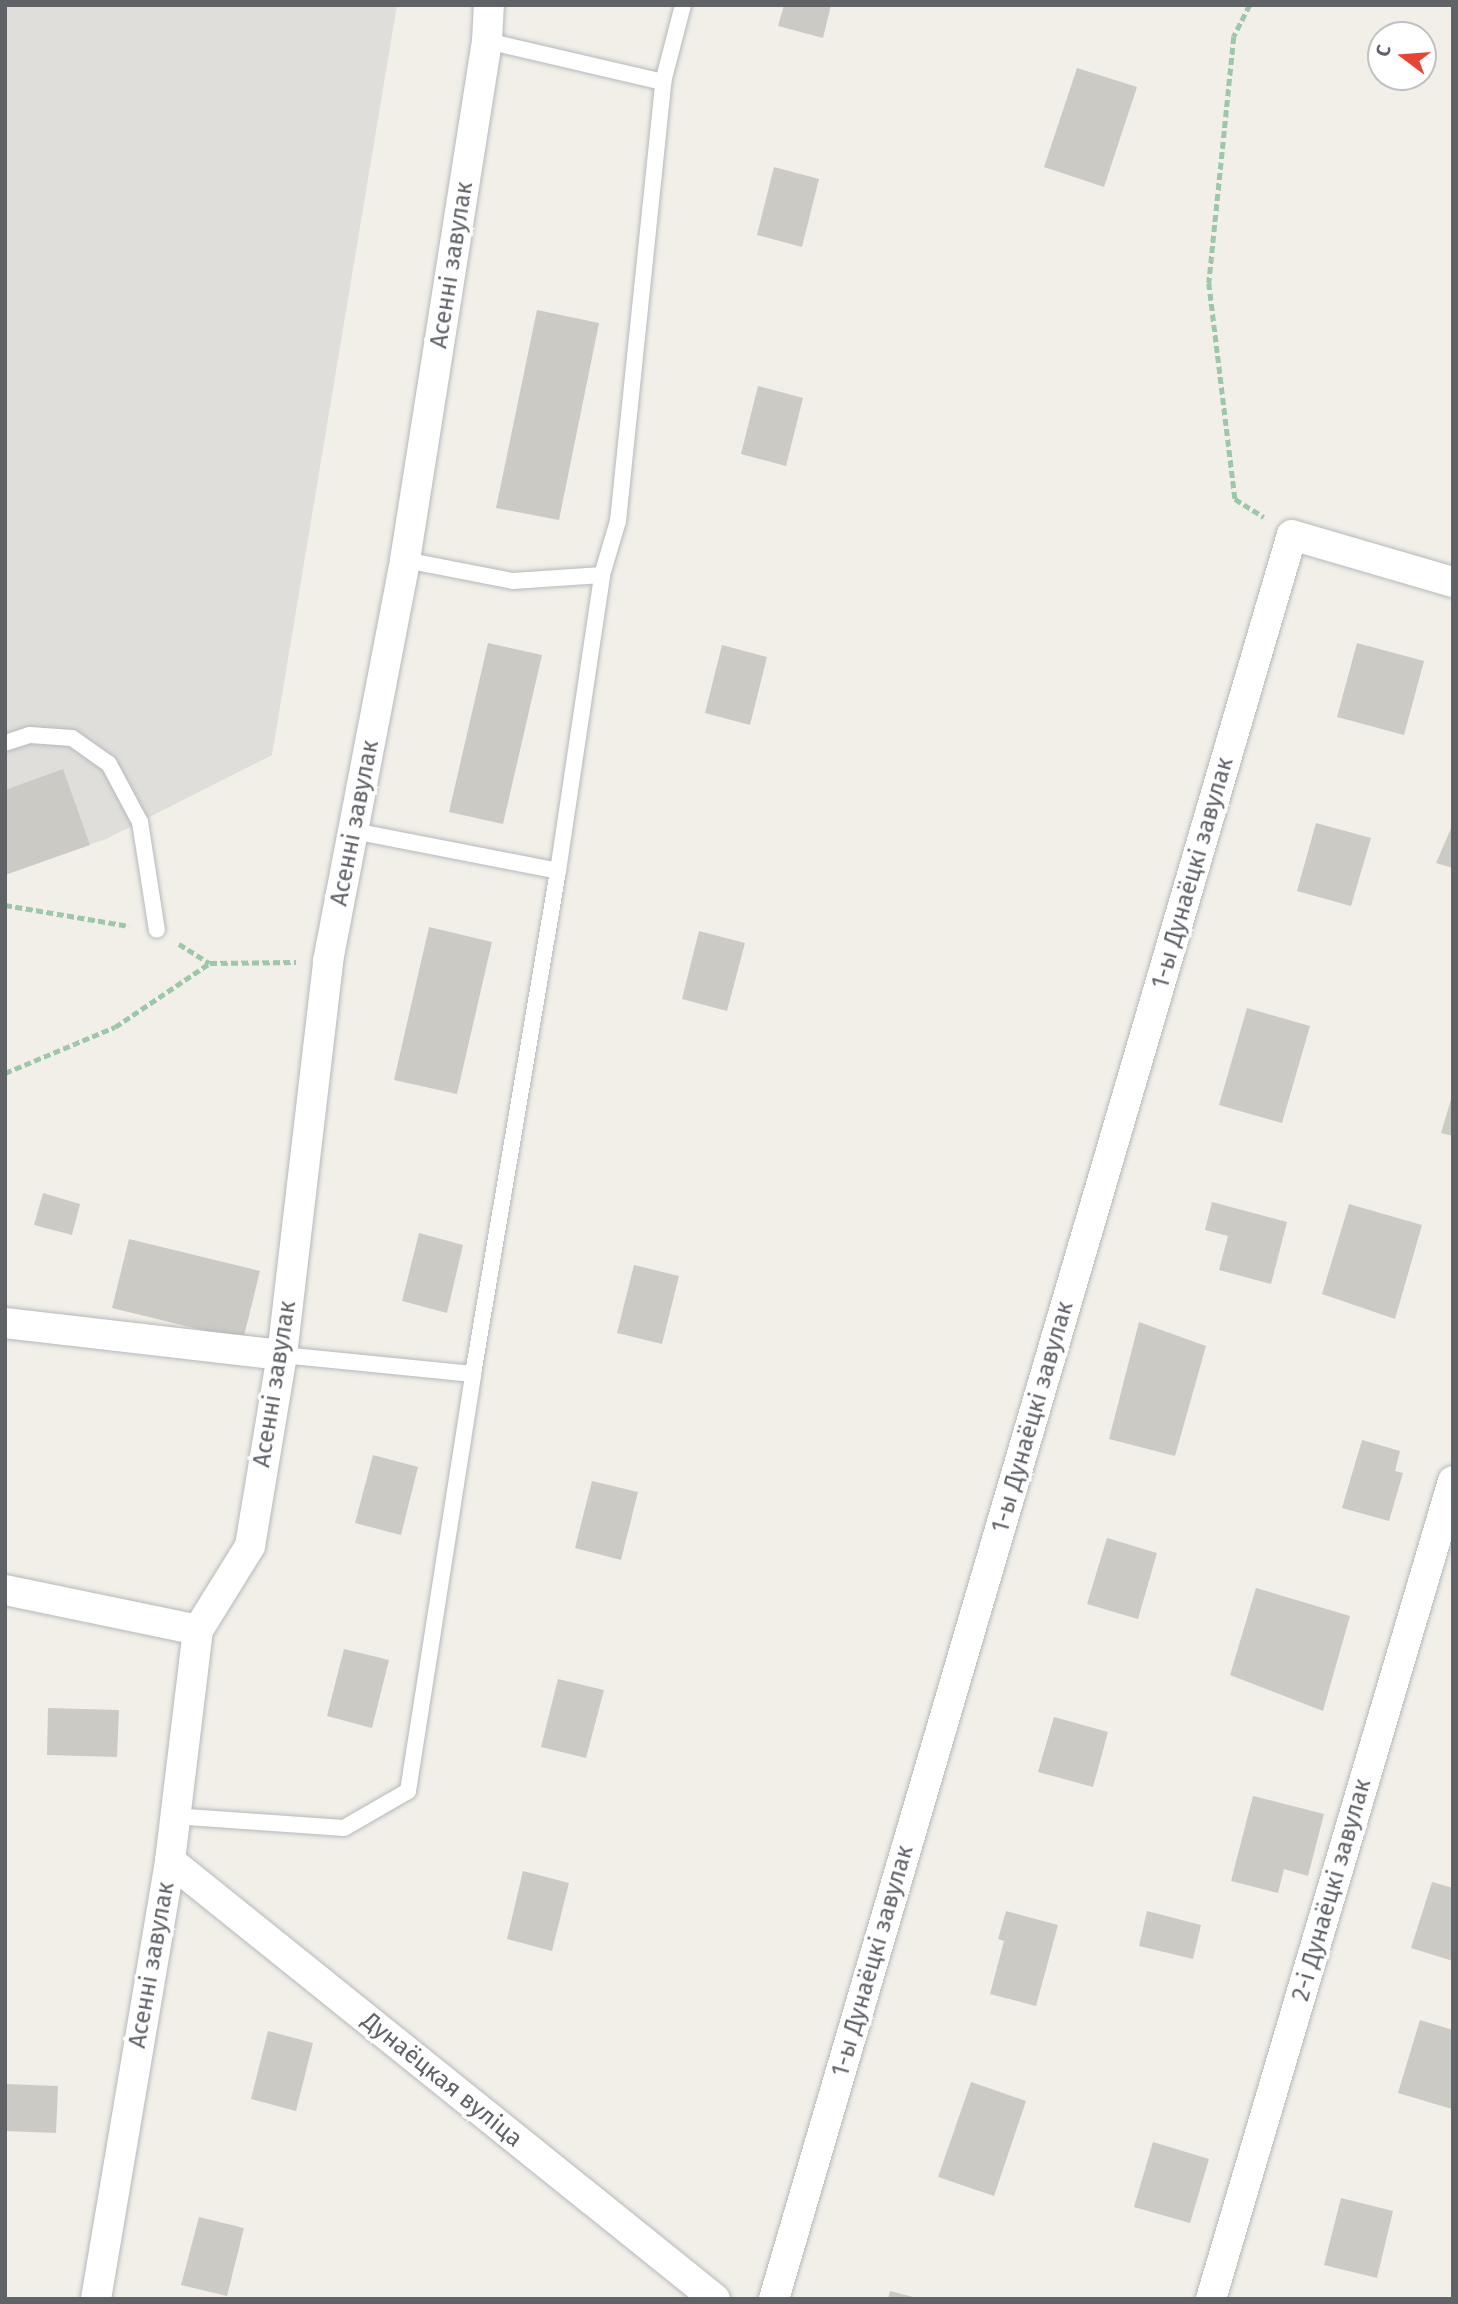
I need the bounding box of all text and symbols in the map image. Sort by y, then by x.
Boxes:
north arrow [1367,21,1437,91]
text: С [1371,42,1396,59]
street label: Асенні завулак [425,180,479,350]
street label: Асенні завулак [325,738,385,908]
street label: 1-ы Дунаёцкі завулак [1146,754,1240,992]
street label: 1-ы Дунаёцкі завулак [986,1298,1080,1536]
street label: Асенні завулак [248,1299,302,1469]
street label: 2-і Дунаёцкі завулак [1286,1776,1378,2004]
street label: 1-ы Дунаёцкі завулак [826,1842,920,2080]
street label: Асенні завулак [123,1880,181,2050]
street label: Дунаёцкая вуліца [356,2007,528,2153]

